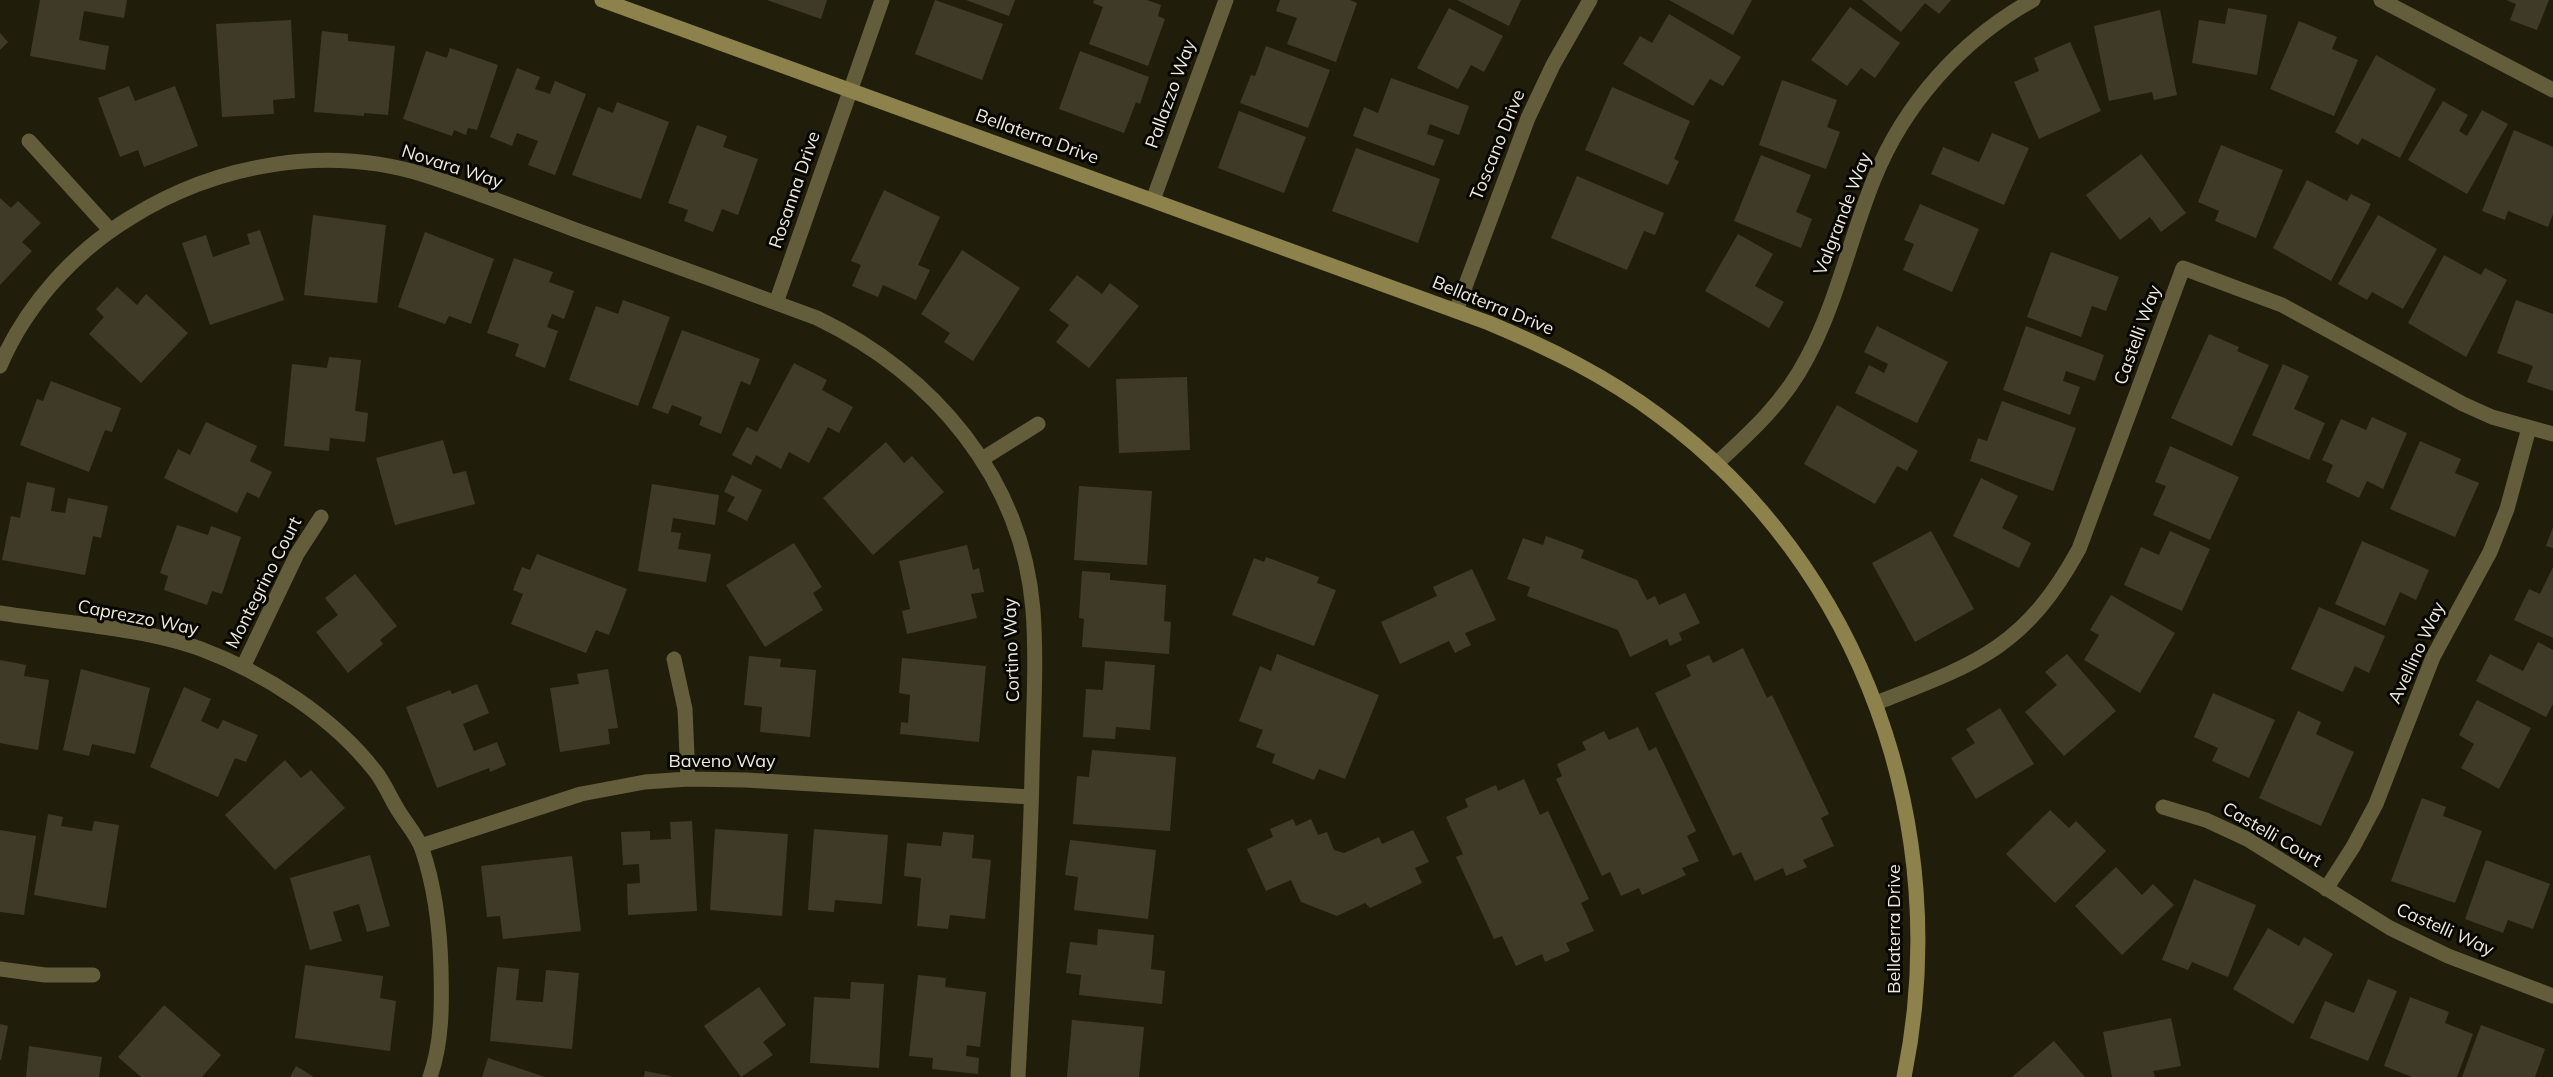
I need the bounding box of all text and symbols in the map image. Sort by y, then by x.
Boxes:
street label: Pallazzo Way [1141,37,1201,151]
street label: Toscano Drive [1466,87,1530,203]
street label: Bellaterra Drive [973,105,1101,169]
street label: Rosanna Drive [765,129,825,251]
street label: Novara Way [399,141,505,193]
street label: Valgrande Way [1810,150,1876,278]
street label: Bellaterra Drive [1429,272,1557,340]
street label: Castelli Way [2110,282,2166,388]
street label: Montegrino Court [221,513,307,653]
street label: Caprezzo Way [76,596,200,640]
street label: Cortino Way [999,597,1025,703]
street label: Avellino Way [2384,599,2450,707]
street label: Baveno Way [669,751,775,773]
street label: Castelli Court [2219,798,2325,872]
street label: Bellaterra Drive [1884,864,1906,994]
street label: Castelli Way [2393,899,2497,961]

